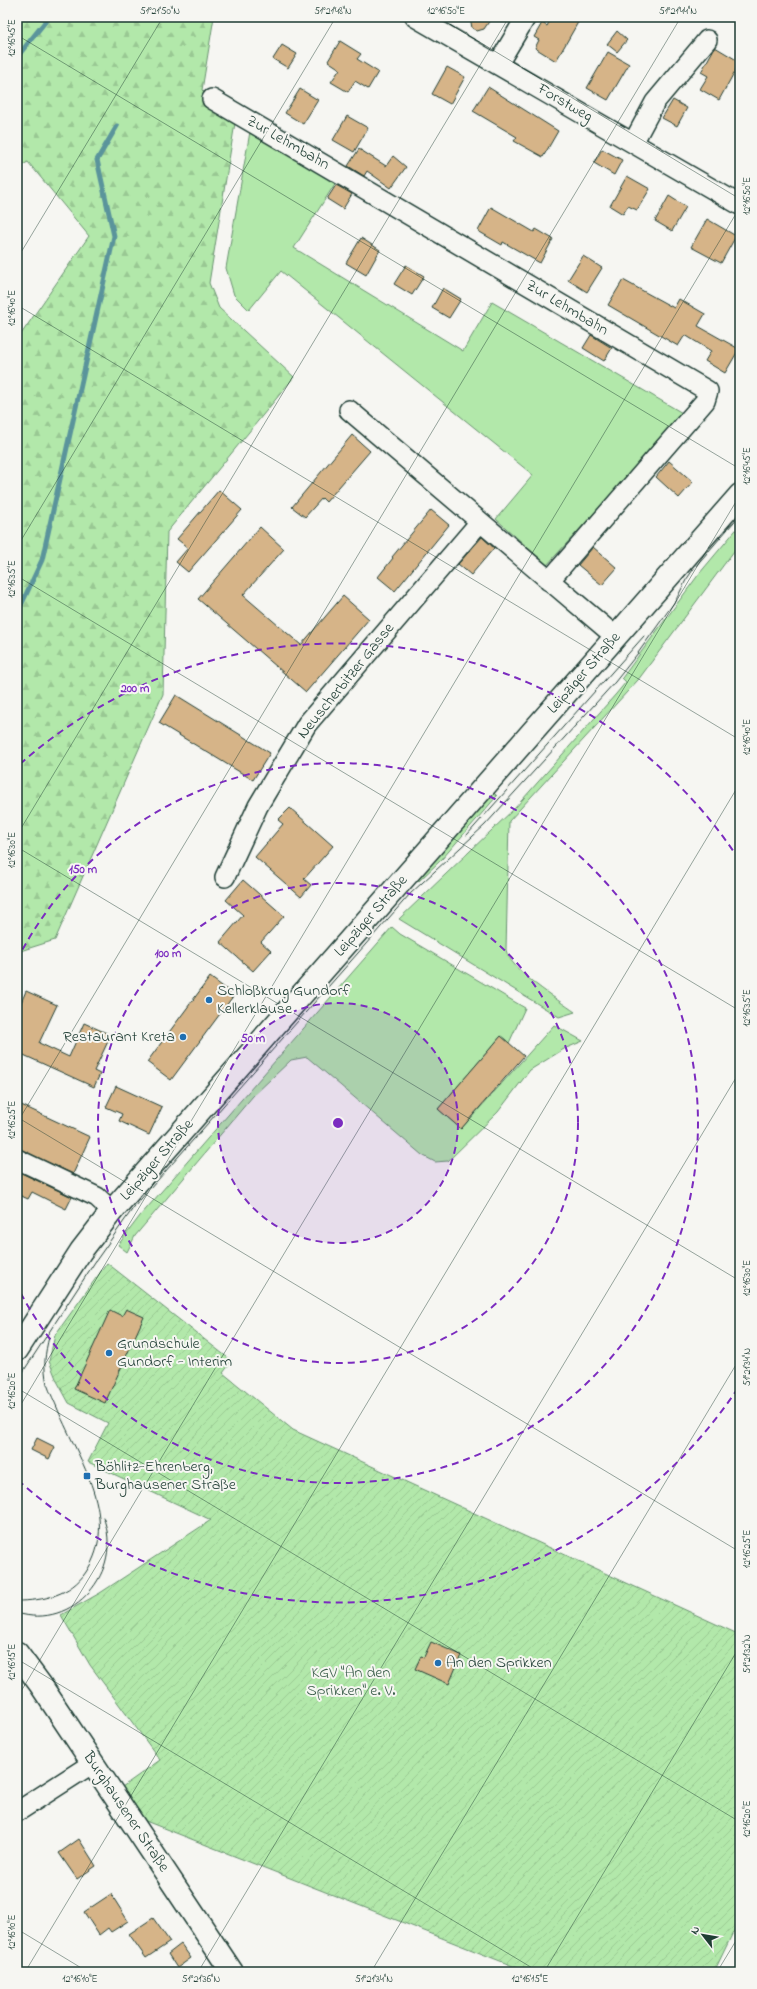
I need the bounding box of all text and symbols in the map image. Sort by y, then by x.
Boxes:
text: 51°21'50"N [140,4,180,19]
text: 51°21'48"N [314,4,352,19]
text: 12°16'50"E [427,4,465,19]
text: 51°21'44"N [659,4,697,19]
text: 12°16'45"E [5,19,20,57]
street label: Forstweg [532,77,597,129]
street label: Zur Lehmbahn [242,109,334,177]
text: 12°16'50"E [740,177,755,215]
street label: Zur Lehmbahn [521,274,613,342]
text: 12°16'40"E [5,290,20,326]
text: 12°16'45"E [740,447,755,485]
text: 12°16'35"E [5,560,20,598]
street label: Neuscherbitzer Gasse [291,617,401,744]
street label: Leipziger Straße [541,626,627,720]
text: 200 m [120,680,150,698]
text: 12°16'40"E [740,719,755,755]
text: 12°16'30"E [5,832,20,868]
text: 150 m [69,861,98,879]
street label: Leipziger Straße [328,869,414,963]
text: 100 m [155,945,182,963]
place label: Schloßkrug Gundorf Kellerklause [217,979,350,1021]
text: 12°16'35"E [740,989,755,1027]
marker: Schloßkrug Gundorf Kellerklause [204,995,214,1005]
place label: Restaurant Kreta [63,1025,175,1049]
text: 50 m [241,1030,266,1048]
marker: Restaurant Kreta [178,1032,188,1042]
text: 12°16'25"E [5,1101,20,1139]
street label: Leipziger Straße [114,1113,200,1207]
centre of rings [331,1116,345,1130]
text: 12°16'30"E [740,1260,755,1296]
place label: Grundschule Gundorf - Interim [117,1332,232,1374]
marker: Grundschule Gundorf - Interim [104,1348,114,1358]
text: 51°21'34"N [740,1348,755,1386]
text: 12°16'20"E [5,1372,20,1410]
place label: Böhlitz-Ehrenberg, Burghausener Straße [94,1455,237,1497]
marker: Böhlitz-Ehrenberg, Burghausener Straße [82,1471,92,1481]
text: 12°16'25"E [740,1530,755,1568]
text: 51°21'32"N [740,1634,755,1673]
text: 12°16'15"E [5,1644,20,1680]
place label: An den Sprikken [446,1651,552,1675]
marker: An den Sprikken [433,1658,443,1668]
park label: KGV "An den Sprikken" e. V. [307,1661,395,1703]
street label: Burghausener Straße [76,1746,176,1878]
text: 12°16'20"E [740,1800,755,1838]
text: 12°16'10"E [5,1914,20,1950]
north arrow [683,1915,723,1955]
text: N [687,1923,704,1938]
text: 12°16'10"E [62,1972,98,1987]
text: 51°21'36"N [182,1972,220,1987]
text: 51°21'34"N [355,1972,393,1987]
text: 12°16'15"E [512,1972,548,1987]

